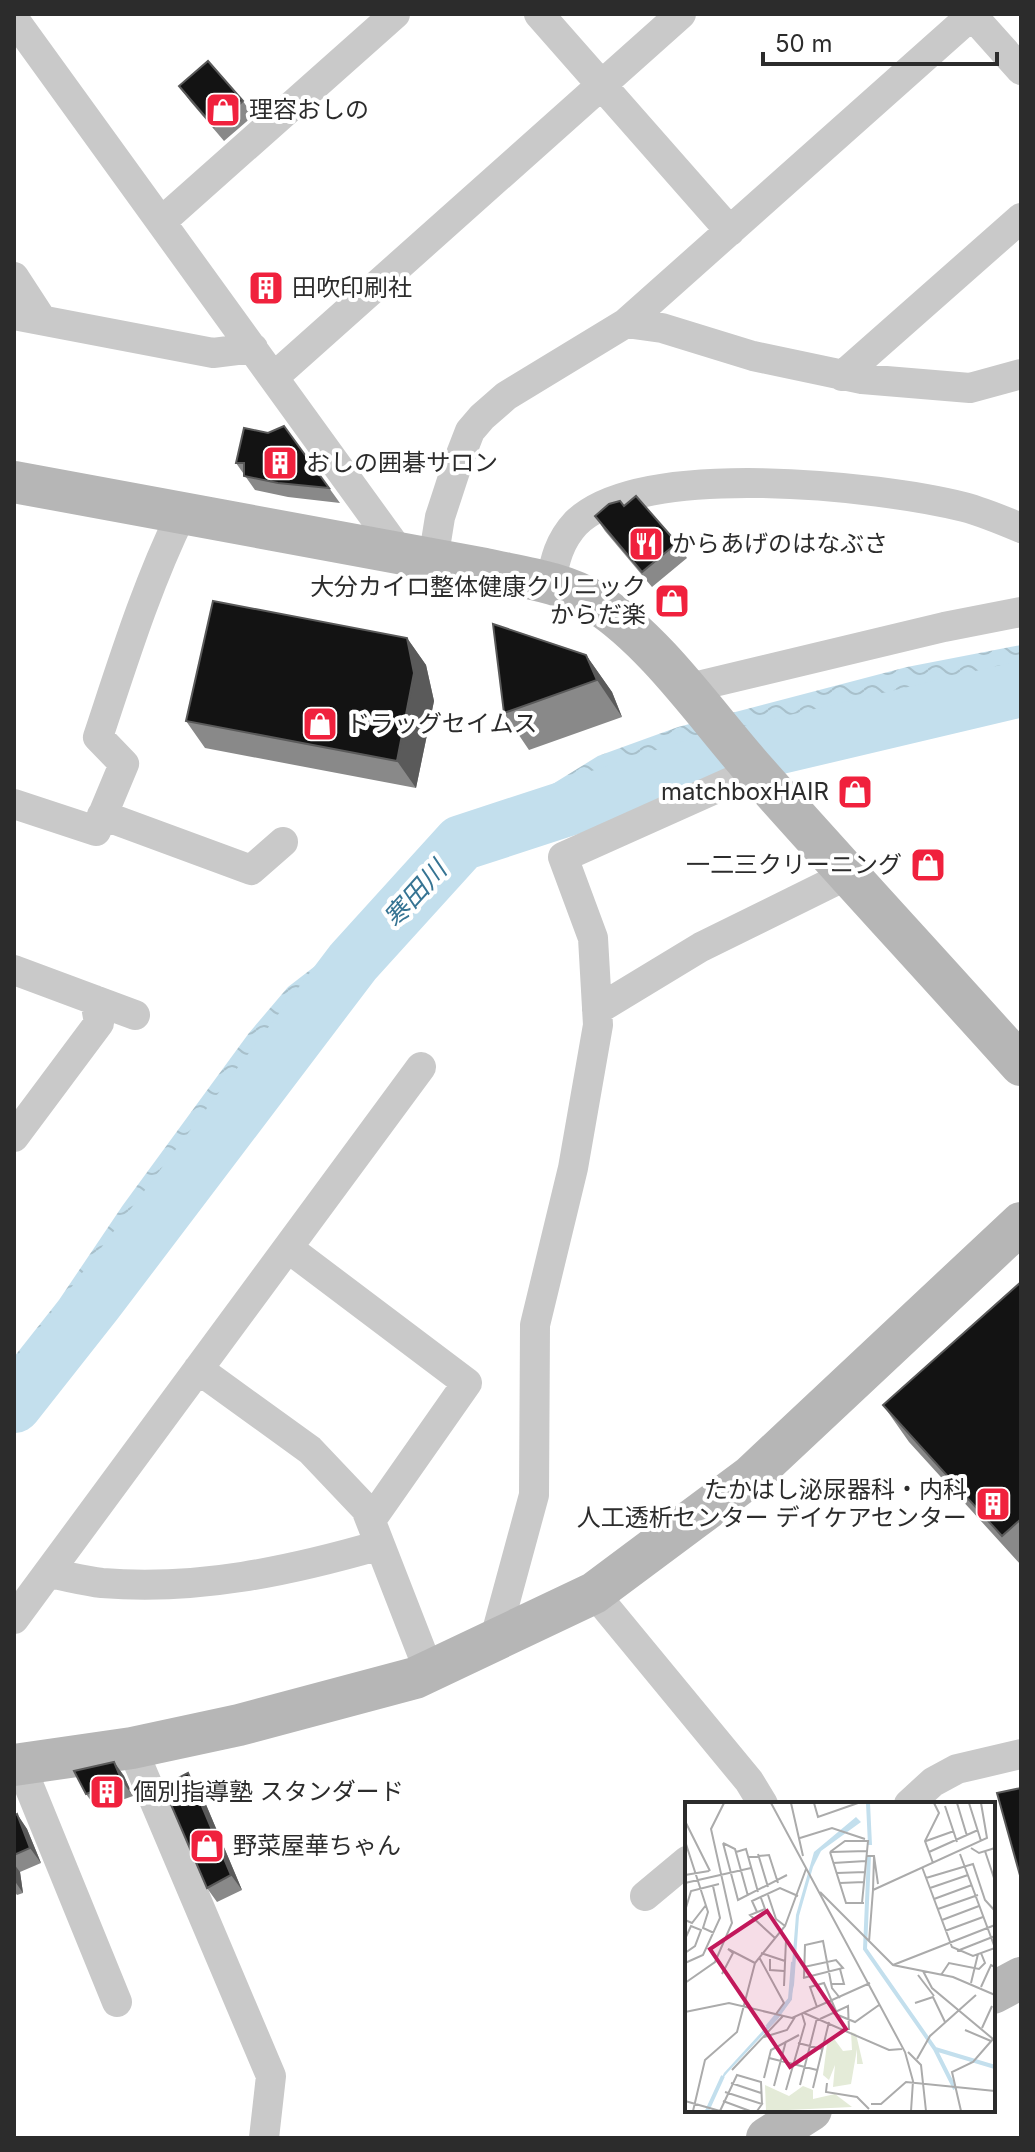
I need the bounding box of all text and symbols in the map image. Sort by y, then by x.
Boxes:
scale bar [763,16,997,66]
text: 50 m [775,29,833,58]
shop icon: 理容おしの [204,91,242,129]
place label: 理容おしの [249,95,369,124]
building icon: 田吹印刷社 [247,269,285,307]
place label: 田吹印刷社 [292,273,412,302]
building icon: おしの囲碁サロン [261,444,299,482]
place label: おしの囲碁サロン [306,448,498,477]
restaurant icon: からあげのはなぶさ [627,525,665,563]
place label: からあげのはなぶさ [672,529,888,558]
place label: 大分カイロ整体健康クリニック からだ楽 [310,572,646,629]
shop icon: 大分カイロ整体健康クリニック からだ楽 [653,582,691,620]
shop icon: ドラッグセイムス [301,705,339,743]
place label: ドラッグセイムス [346,709,538,738]
shop icon: matchboxHAIR [836,773,874,811]
place label: matchboxHAIR [661,777,829,806]
shop icon: 一二三クリーニング [909,846,947,884]
place label: 一二三クリーニング [686,850,902,879]
water label: 寒田川 [377,852,454,933]
place label: たかはし泌尿器科・内科 人工透析センター デイケアセンター [577,1475,967,1532]
building icon: たかはし泌尿器科・内科 人工透析センター デイケアセンター [974,1485,1012,1523]
building icon: 個別指導塾 スタンダード [88,1773,126,1811]
place label: 個別指導塾 スタンダード [133,1777,404,1806]
inset map [685,1802,995,2112]
shop icon: 野菜屋華ちゃん [188,1827,226,1865]
place label: 野菜屋華ちゃん [233,1831,401,1860]

